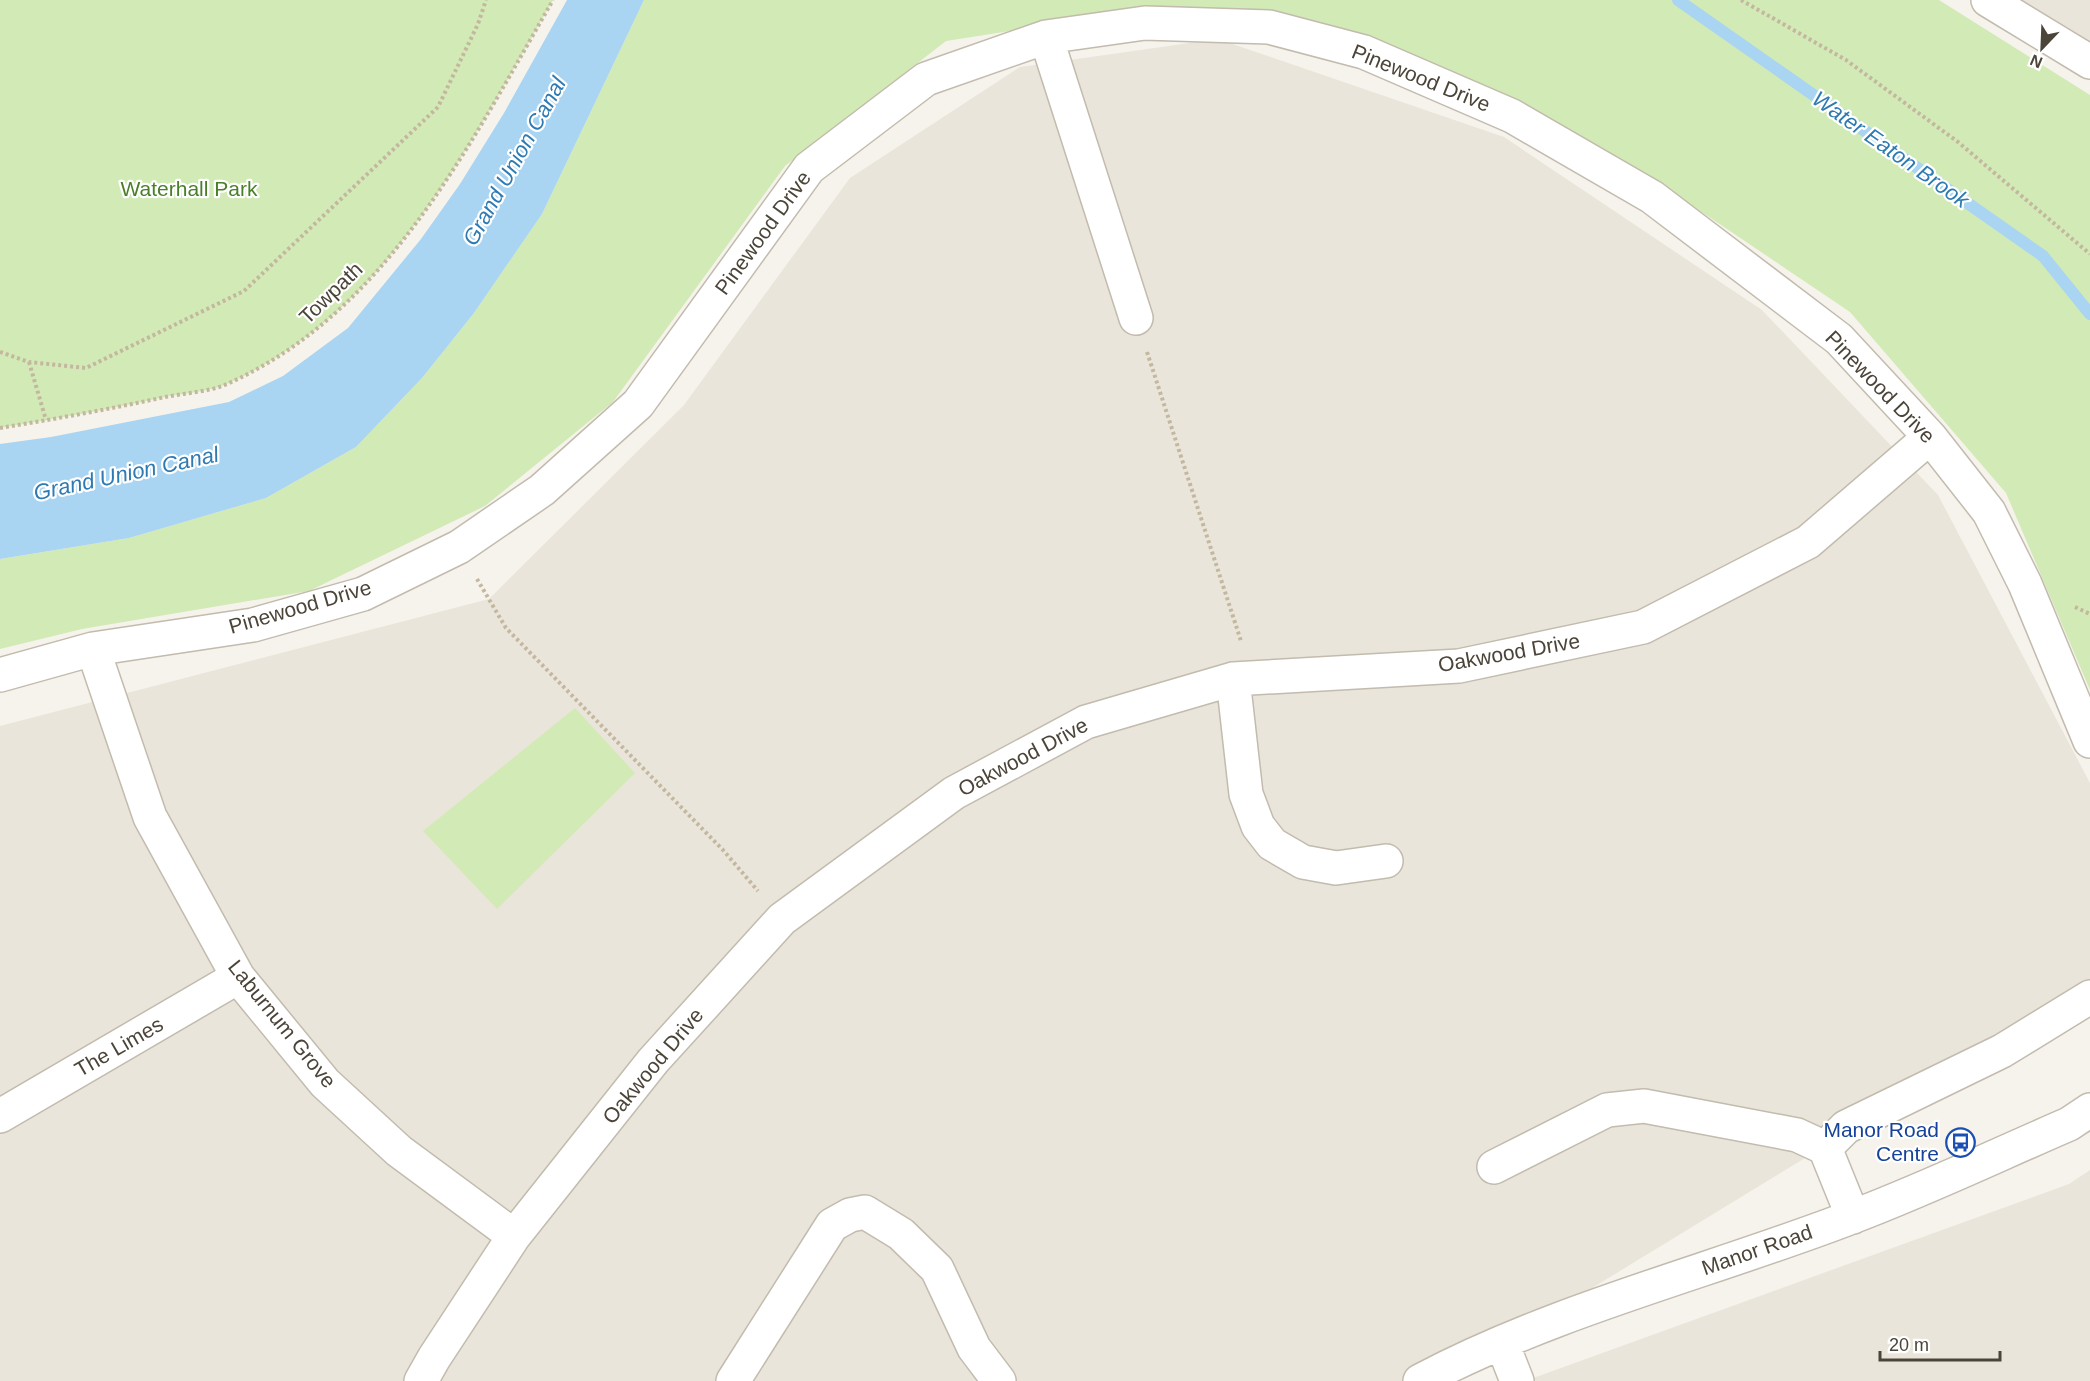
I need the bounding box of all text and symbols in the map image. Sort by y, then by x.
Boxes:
north arrow [2012,18,2072,78]
street label: Pinewood Drive [1349,39,1494,116]
text: N [2028,51,2045,71]
water label: Grand Union Canal [458,72,572,250]
water label: Water Eaton Brook [1808,86,1975,213]
street label: Pinewood Drive [710,166,815,299]
park label: Waterhall Park [121,177,258,200]
street label: Towpath [295,257,367,328]
street label: Pinewood Drive [1821,326,1940,448]
water label: Grand Union Canal [31,441,222,505]
street label: Pinewood Drive [226,575,374,638]
street label: Oakwood Drive [1436,629,1582,676]
street label: Oakwood Drive [954,713,1092,800]
street label: Laburnum Grove [224,955,341,1092]
street label: Oakwood Drive [598,1003,708,1128]
street label: The Limes [71,1012,167,1081]
place label: Manor Road Centre [1823,1118,1939,1165]
bus stop icon: Manor Road Centre [1944,1126,1976,1158]
street label: Manor Road [1698,1220,1815,1279]
scale bar [1880,1324,2000,1362]
text: 20 m [1889,1335,1929,1355]

